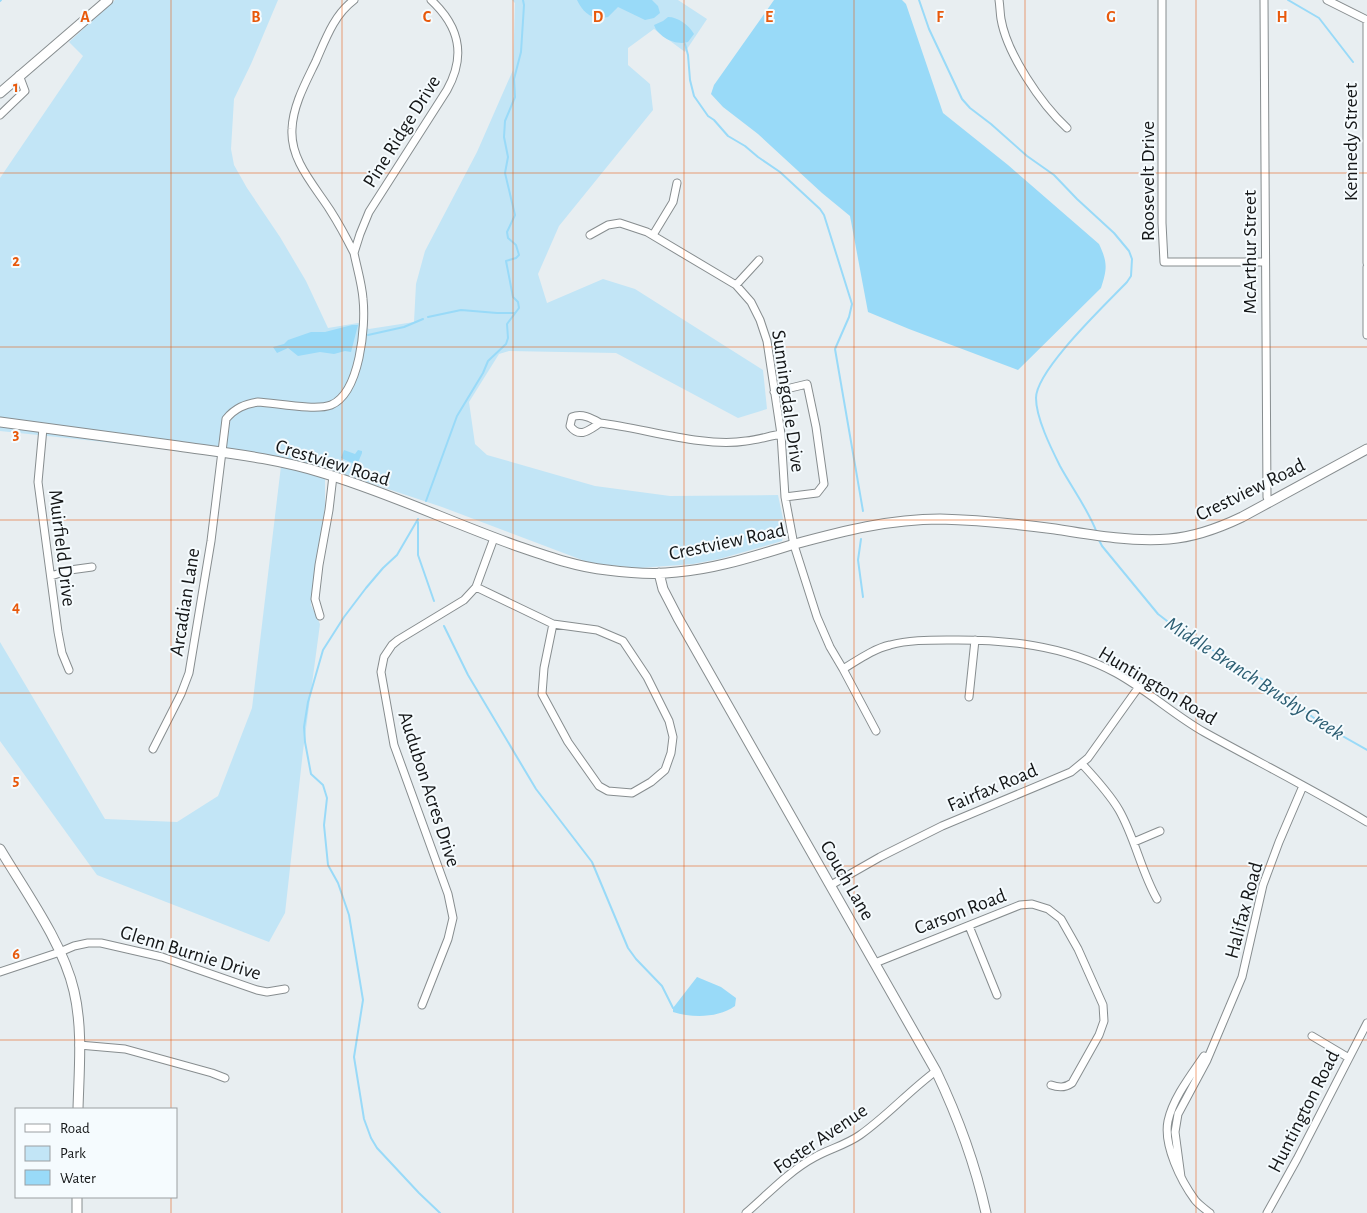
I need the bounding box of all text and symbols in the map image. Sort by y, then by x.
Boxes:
text: A [80,9,90,25]
text: B [251,9,261,25]
text: C [423,9,432,25]
text: D [593,9,604,25]
text: E [765,9,773,25]
text: F [936,9,944,25]
text: G [1106,9,1116,25]
text: H [1276,9,1288,25]
street label: Pine Ridge Drive [359,72,444,191]
text: 1 [13,79,19,95]
street label: Kennedy Street [1341,82,1361,201]
street label: Roosevelt Drive [1138,121,1158,241]
street label: McArthur Street [1240,189,1260,314]
text: 2 [12,253,20,269]
street label: Sunningdale Drive [768,329,808,474]
text: 3 [13,426,20,442]
street label: Crestview Road [273,436,392,490]
street label: Crestview Road [1193,455,1308,525]
street label: Muirfield Drive [45,489,79,608]
street label: Crestview Road [667,520,787,564]
street label: Arcadian Lane [167,547,203,658]
text: 4 [12,599,20,615]
water label: Middle Branch Brushy Creek [1161,613,1348,744]
street label: Huntington Road [1095,643,1220,729]
street label: Audubon Acres Drive [394,709,464,869]
street label: Fairfax Road [945,760,1040,816]
text: 5 [13,772,20,788]
street label: Couch Lane [816,837,878,924]
street label: Halifax Road [1221,860,1266,961]
street label: Carson Road [912,885,1009,939]
street label: Glenn Burnie Drive [118,922,264,984]
text: 6 [12,946,20,962]
street label: Huntington Road [1265,1047,1343,1176]
street label: Foster Avenue [770,1100,871,1177]
legend [15,1108,178,1198]
text: Road [60,1121,90,1136]
text: Park [60,1146,86,1161]
text: Water [60,1171,96,1186]

